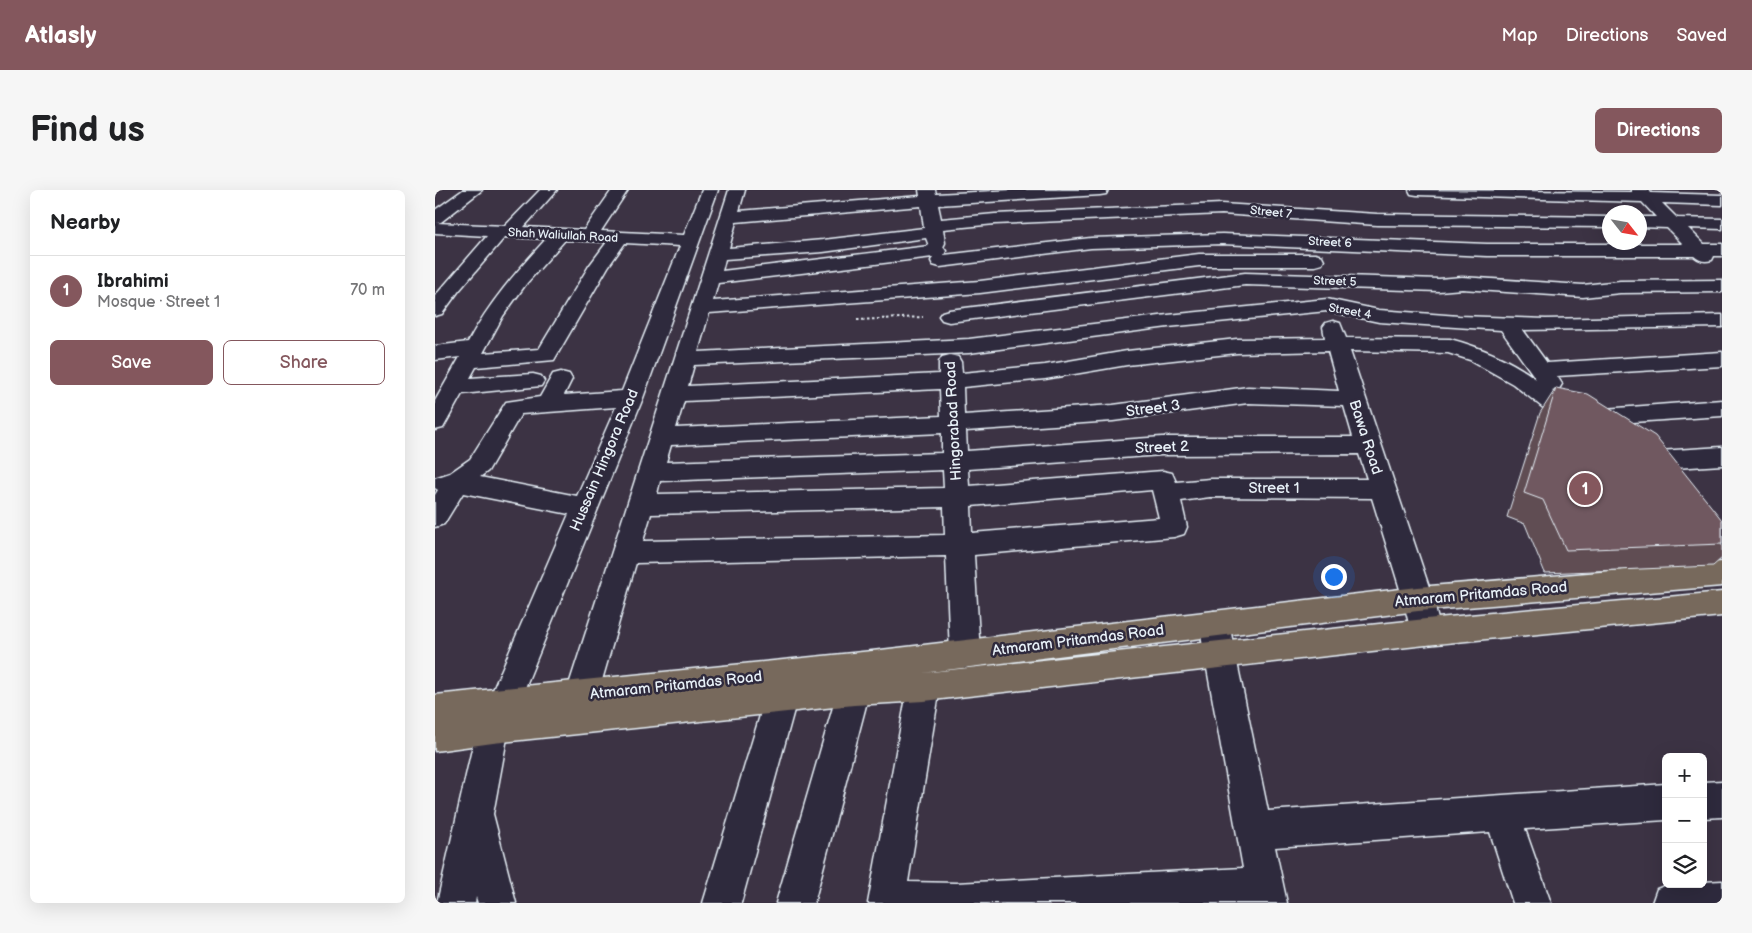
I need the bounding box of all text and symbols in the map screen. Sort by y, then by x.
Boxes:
text: Atlasly [25,21,96,50]
text: Map [1502,25,1538,46]
text: Directions [1566,25,1648,46]
text: Saved [1676,25,1727,46]
button: Directions [1595,108,1722,153]
text: Find us [30,109,145,152]
street label: Street 7 [1249,203,1293,222]
north arrow [1602,205,1647,250]
text: Nearby [50,210,120,235]
street label: Shah Waliullah Road [508,225,619,246]
street label: Street 6 [1308,234,1352,251]
text: Ibrahimi [97,270,169,293]
street label: Street 5 [1313,273,1357,290]
text: 1 [63,281,69,300]
text: 70 m [350,281,385,300]
text: Mosque · Street 1 [97,293,220,312]
street label: Street 4 [1327,300,1373,323]
button: Save [50,340,213,385]
button: Share [223,340,385,385]
street label: Hingorabad Road [941,361,966,481]
street label: Hussain Hingora Road [566,386,643,534]
street label: Street 3 [1125,396,1181,421]
street label: Bawa Road [1345,397,1387,477]
street label: Street 2 [1135,437,1190,458]
pin: 1 [1569,470,1601,508]
street label: Street 1 [1248,479,1300,498]
your location [1321,564,1347,590]
street label: Atmaram Pritamdas Road [1394,577,1568,611]
street label: Atmaram Pritamdas Road [991,621,1165,660]
street label: Atmaram Pritamdas Road [589,667,763,704]
map controls [1662,753,1707,888]
button: + [1662,753,1707,798]
button: − [1662,798,1707,843]
button: layers [1662,843,1707,888]

